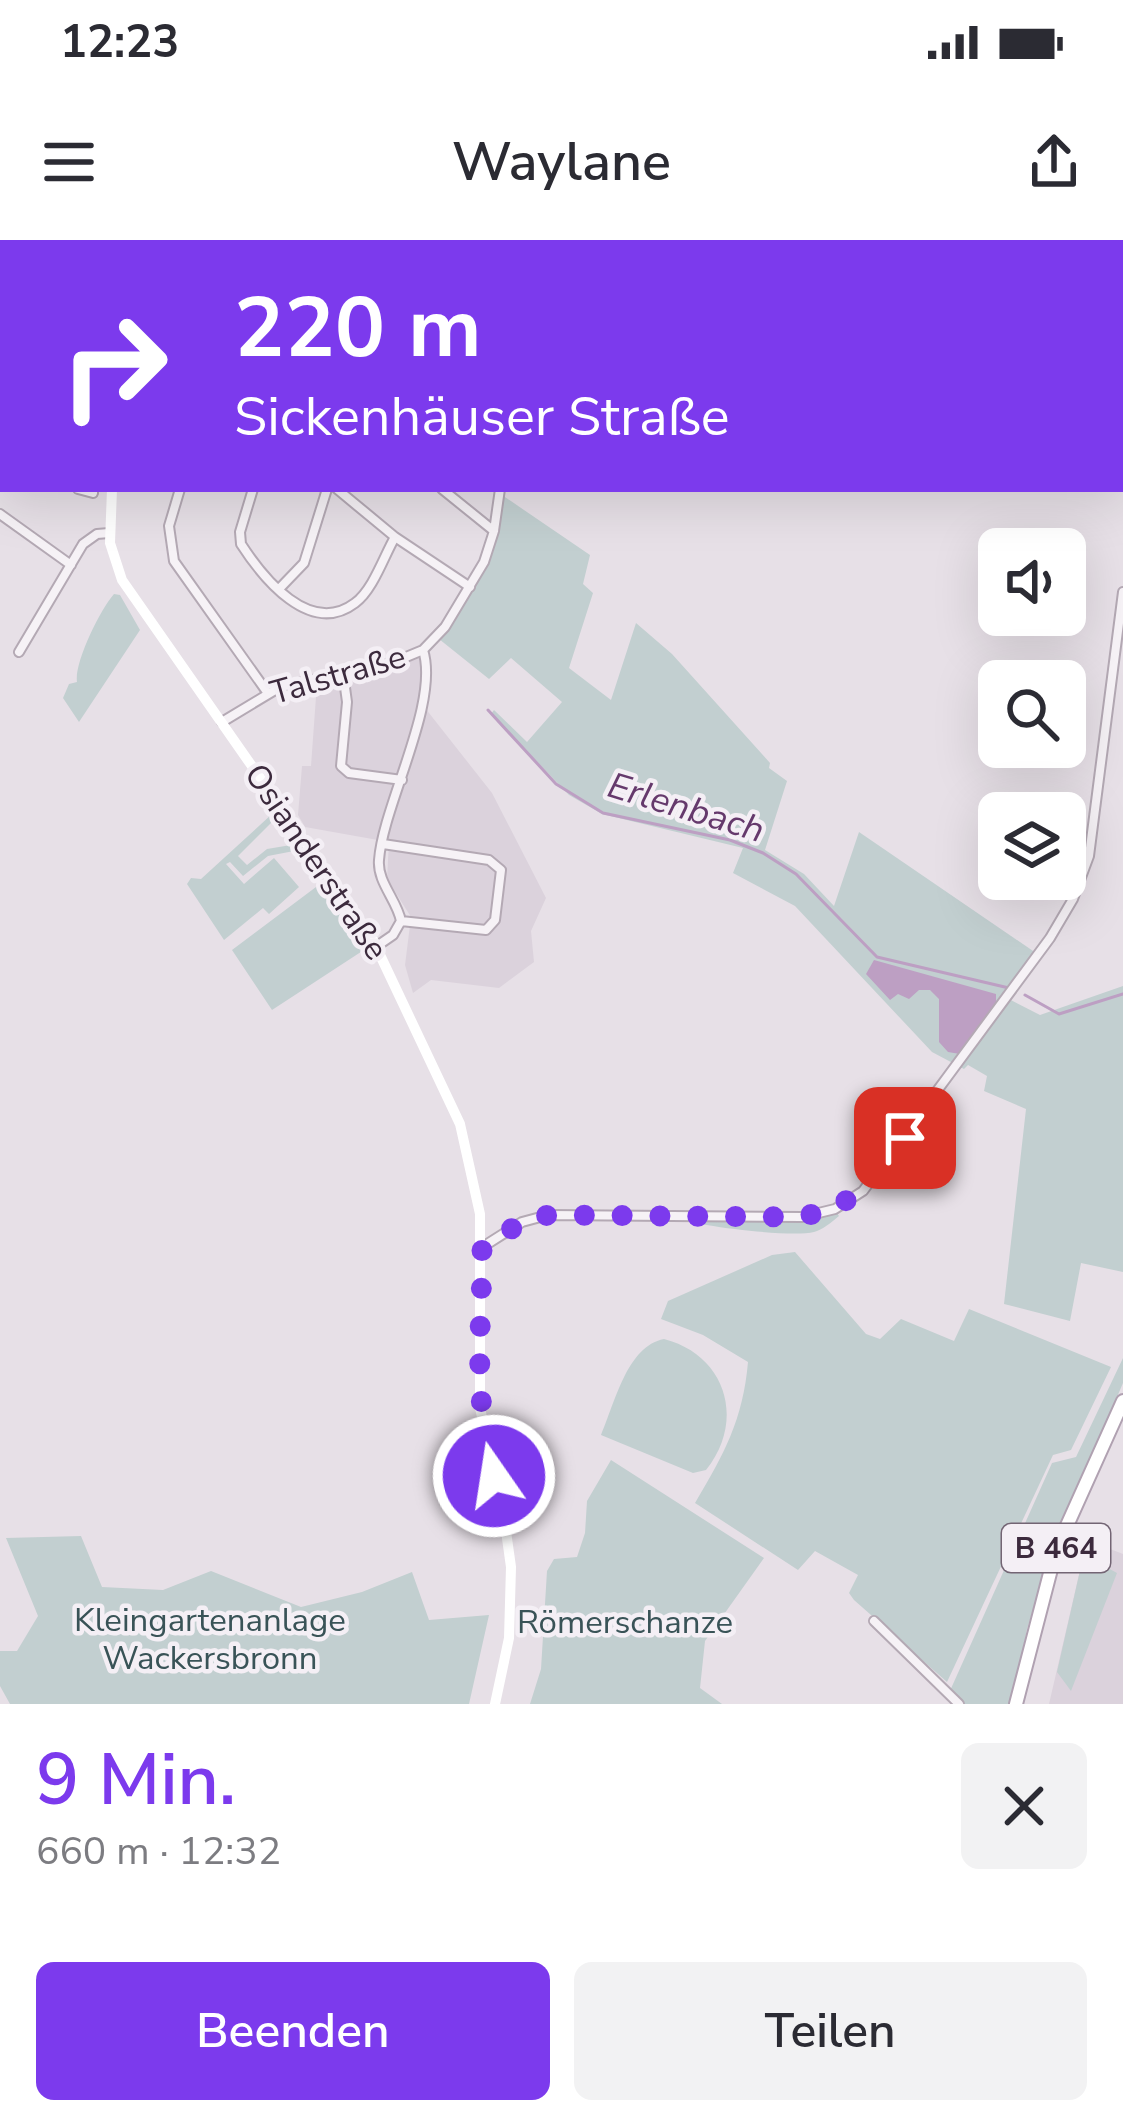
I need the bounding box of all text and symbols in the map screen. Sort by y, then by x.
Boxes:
text: 12:23 [60,12,179,73]
text: Waylane [452,125,671,199]
icon: menu [36,129,102,195]
icon: share [1021,129,1087,195]
text: 220 m [234,271,482,386]
icon: right [36,288,192,444]
text: Sickenhäuser Straße [234,380,730,454]
map controls [978,528,1086,900]
button: sound [978,528,1086,636]
street label: Talstraße [265,634,411,716]
button: search [978,660,1086,768]
street label: Osianderstraße [234,755,398,969]
water label: Erlenbach [602,761,770,855]
button: layers [978,792,1086,900]
pin [854,1087,956,1189]
icon: arrive [872,1105,938,1171]
position arrow [431,1413,557,1539]
road number: B 464 [1002,1524,1110,1572]
park label: Kleingartenanlage Wackersbronn [74,1598,346,1681]
park label: Römerschanze [517,1600,733,1645]
text: 9 Min. [36,1731,236,1829]
button: close [961,1743,1087,1869]
text: 660 m · 12:32 [36,1825,281,1878]
button: Beenden [36,1962,550,2100]
button: Teilen [574,1962,1087,2100]

